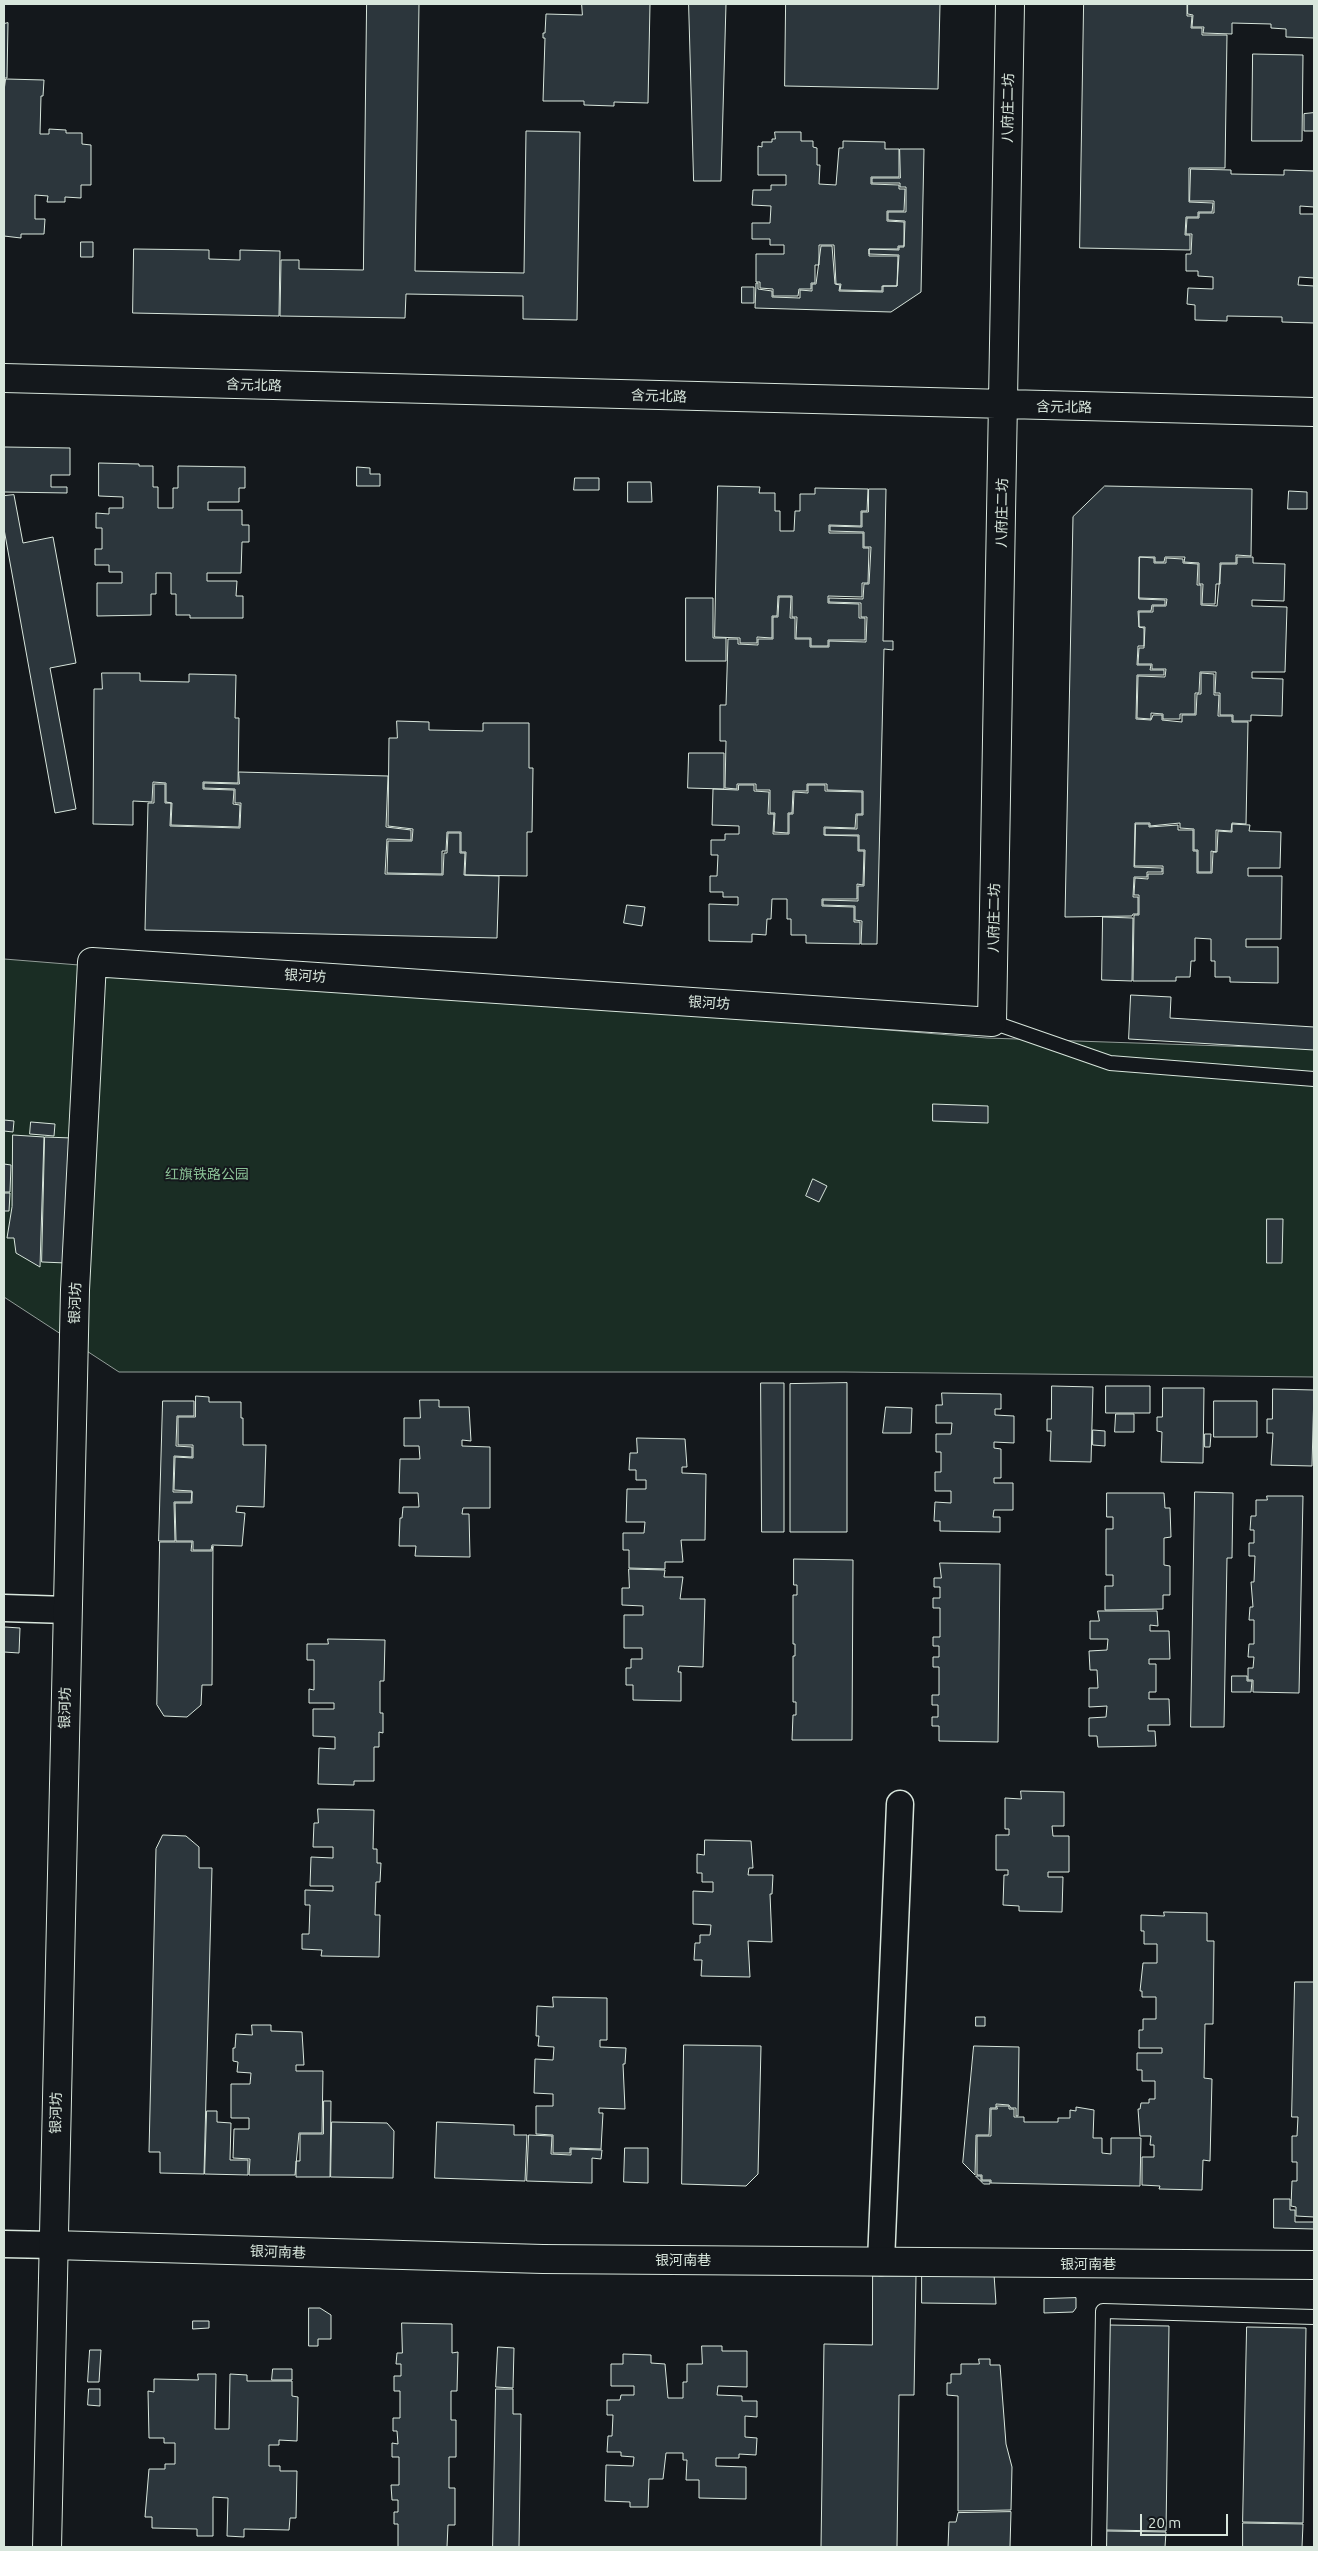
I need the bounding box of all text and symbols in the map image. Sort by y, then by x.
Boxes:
street label: 八府庄二坊 [999,73,1017,143]
street label: 含元北路 [226,376,282,394]
street label: 含元北路 [631,387,687,405]
street label: 含元北路 [1036,398,1092,416]
street label: 八府庄二坊 [993,478,1011,548]
street label: 八府庄二坊 [985,883,1003,953]
street label: 银河坊 [283,966,327,986]
street label: 银河坊 [687,993,731,1013]
park label: 红旗铁路公园 [165,1166,249,1182]
street label: 银河坊 [66,1282,84,1324]
street label: 银河坊 [56,1687,74,1729]
street label: 银河坊 [47,2092,65,2134]
street label: 银河南巷 [250,2243,306,2261]
street label: 银河南巷 [655,2252,711,2268]
street label: 银河南巷 [1060,2256,1116,2272]
scale bar [1143,2504,1230,2536]
text: 20 m [1148,2514,1181,2531]

